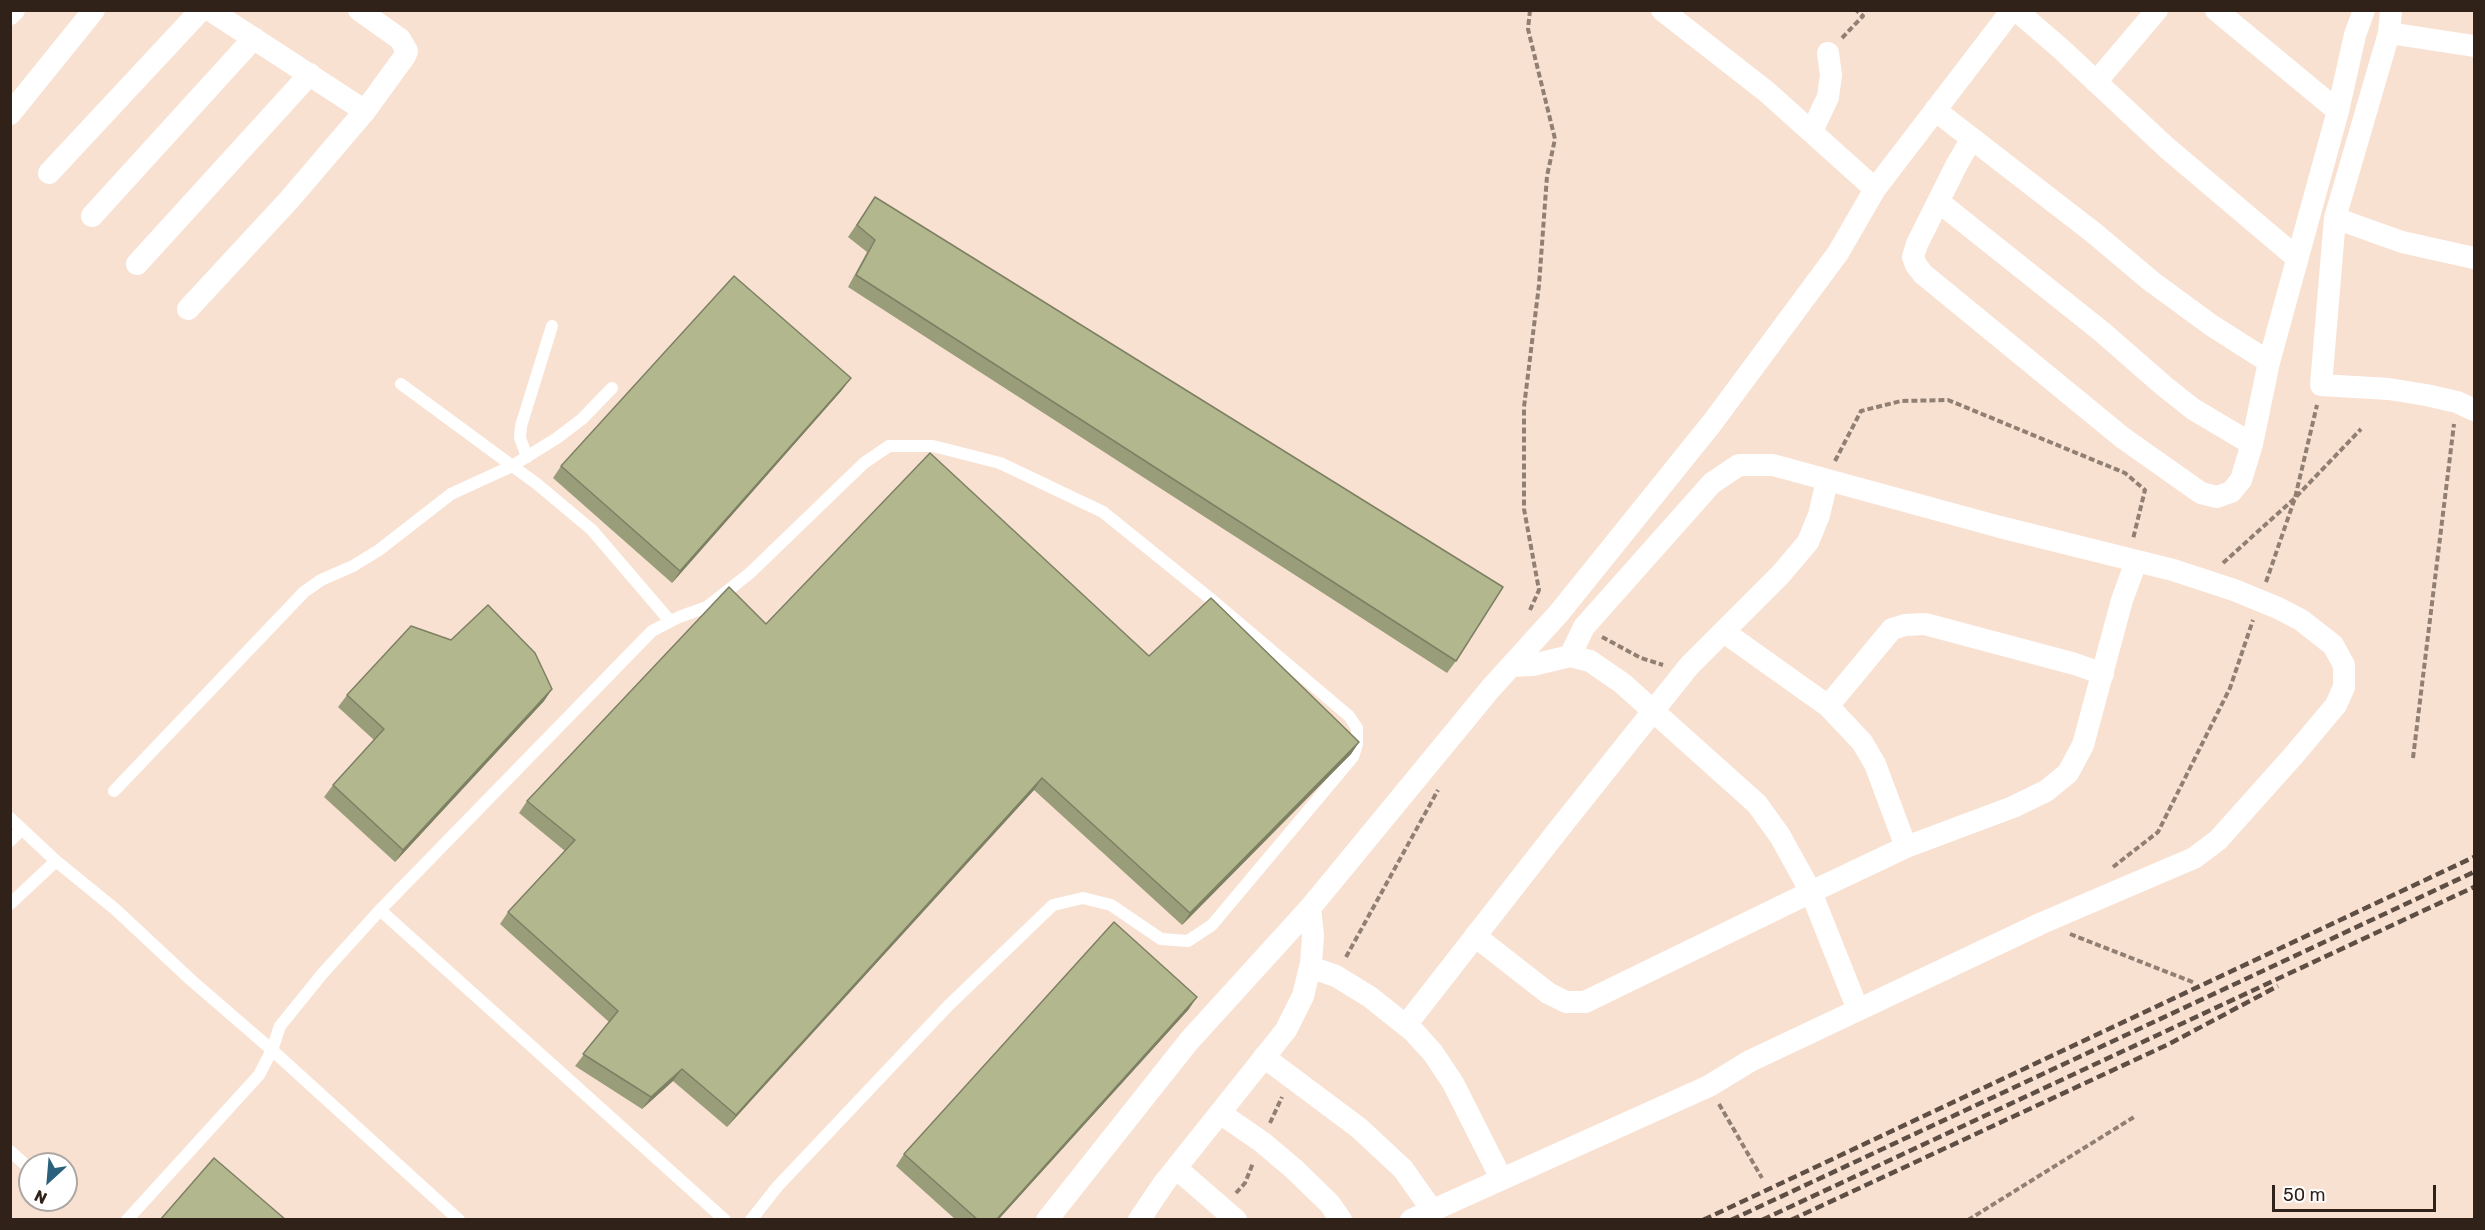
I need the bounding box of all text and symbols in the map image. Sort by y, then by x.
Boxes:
north arrow [18,1152,78,1212]
scale bar [2275,1173,2438,1211]
text: 50 m [2283,1184,2326,1206]
text: N [31,1186,50,1208]

